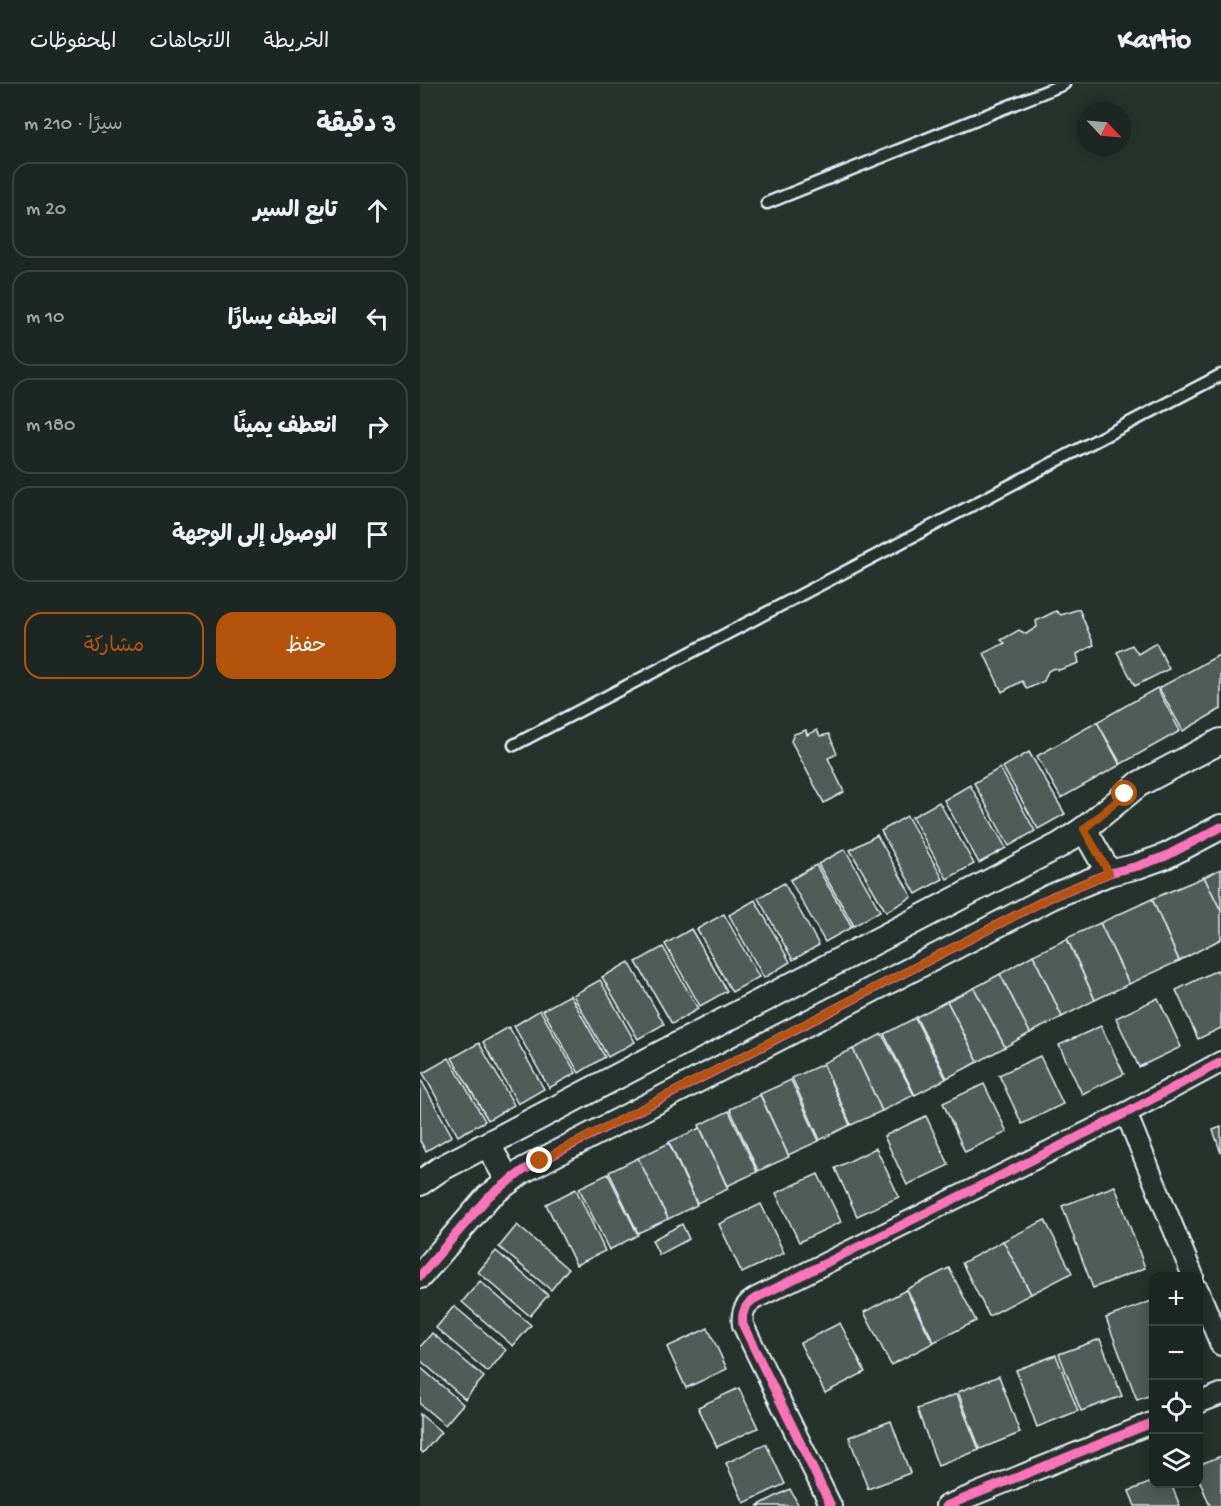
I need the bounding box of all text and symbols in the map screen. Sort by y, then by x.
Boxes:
text: Kartio [1118,25,1191,58]
text: المحفوظات [30,31,116,56]
text: الاتجاهات [149,31,231,56]
text: الخريطة [264,31,329,56]
north arrow [1077,102,1131,156]
text: 3 دقيقة [316,111,396,142]
text: سيرًا · 210 m [24,114,123,137]
icon: ahead [361,194,394,227]
text: 20 m [26,199,66,222]
text: تابع السير [253,199,337,225]
icon: left [361,302,394,335]
text: 10 m [26,307,64,330]
text: انعطف يسارًا [228,307,337,333]
icon: right [361,410,394,443]
text: 180 m [26,415,75,438]
text: انعطف يمينًا [234,415,337,441]
icon: arrive [361,518,394,551]
text: الوصول إلى الوجهة [172,523,337,549]
button: مشاركة [24,612,204,679]
button: حفظ [216,612,396,679]
route start [1111,780,1137,806]
route end [526,1147,552,1173]
map controls [1149,1272,1203,1488]
button: + [1149,1272,1203,1326]
button: − [1149,1326,1203,1380]
button: locate [1149,1380,1203,1434]
button: layers [1149,1434,1203,1488]

